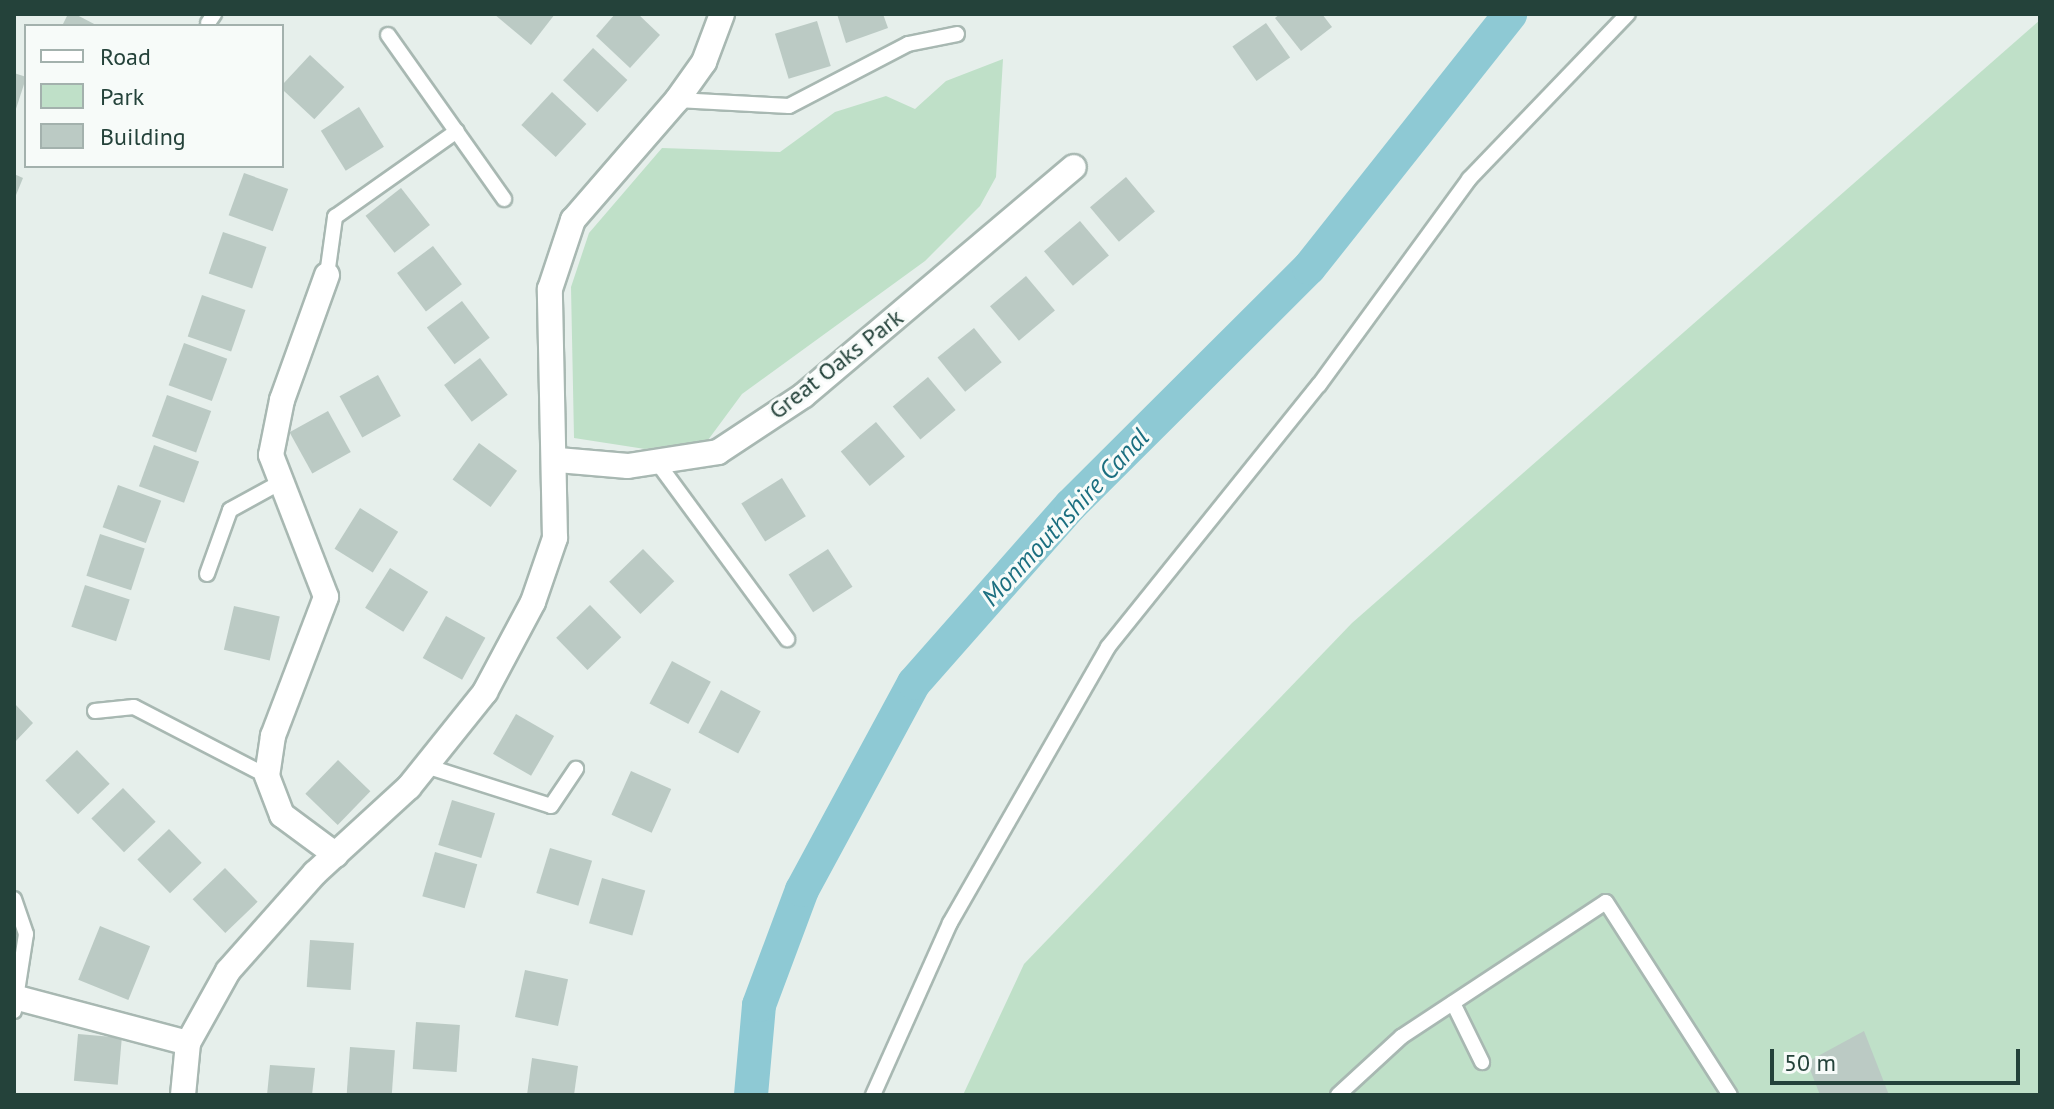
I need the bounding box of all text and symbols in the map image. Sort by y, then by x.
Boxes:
legend [24,24,284,168]
text: Road [100,41,151,72]
text: Park [100,81,144,112]
text: Building [100,121,186,152]
street label: Great Oaks Park [763,303,909,425]
water label: Monmouthshire Canal [975,422,1155,612]
scale bar [1774,1033,2024,1083]
text: 50 m [1784,1047,1836,1078]

